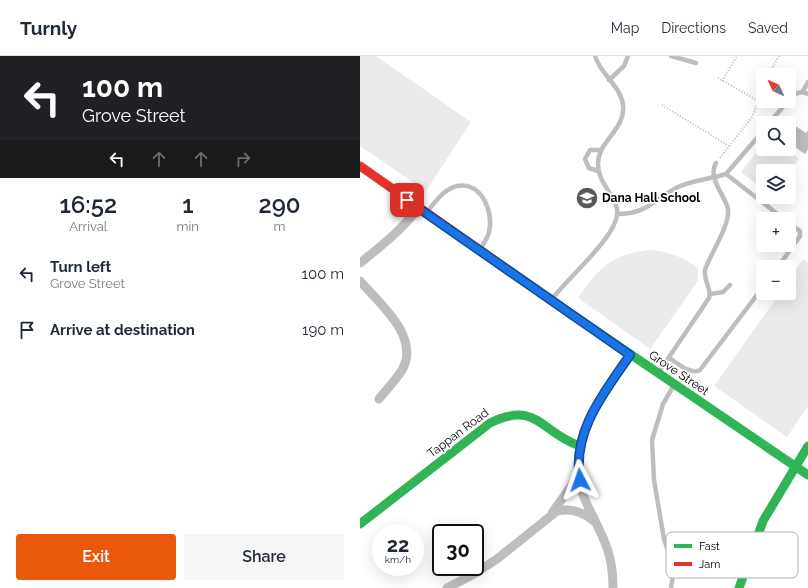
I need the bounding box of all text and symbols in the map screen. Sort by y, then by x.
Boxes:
text: Turnly [20,17,77,39]
text: Map [611,20,639,36]
text: Directions [661,20,726,36]
text: Saved [748,20,788,36]
north arrow [756,68,796,108]
map controls [756,68,796,300]
text: 100 m [82,71,163,104]
icon: left [16,72,68,124]
text: Grove Street [82,105,186,126]
button: search [756,116,796,156]
icon: left [106,148,128,170]
icon: ahead [148,148,170,170]
icon: ahead [190,148,212,170]
icon: right [232,148,254,170]
button: layers [756,164,796,204]
pin [390,183,424,217]
school or university icon: Dana Hall School [574,185,600,211]
icon: arrive [396,189,418,211]
text: 16:52 [59,190,117,219]
text: 1 [182,190,193,219]
text: 290 [258,190,301,219]
place label: Dana Hall School [602,191,700,205]
button: + [756,212,796,252]
text: Arrival [69,219,107,234]
text: min [177,219,199,234]
text: m [274,219,285,234]
text: Turn left [50,258,111,276]
button: − [756,260,796,300]
icon: left [16,263,38,285]
text: 100 m [302,265,344,283]
text: Grove Street [50,276,125,291]
icon: arrive [16,319,38,341]
text: Arrive at destination [50,321,195,339]
text: 190 m [302,321,344,339]
street label: Grove Street [646,348,712,398]
street label: Tappan Road [425,406,491,460]
position arrow [559,459,601,501]
speed limit sign: 30 [432,524,484,576]
legend [666,532,798,578]
text: 22 [387,533,409,557]
button: Exit [16,534,176,580]
button: Share [184,534,344,580]
text: Fast [699,540,720,553]
text: km/h [385,554,411,565]
text: Jam [699,558,720,571]

